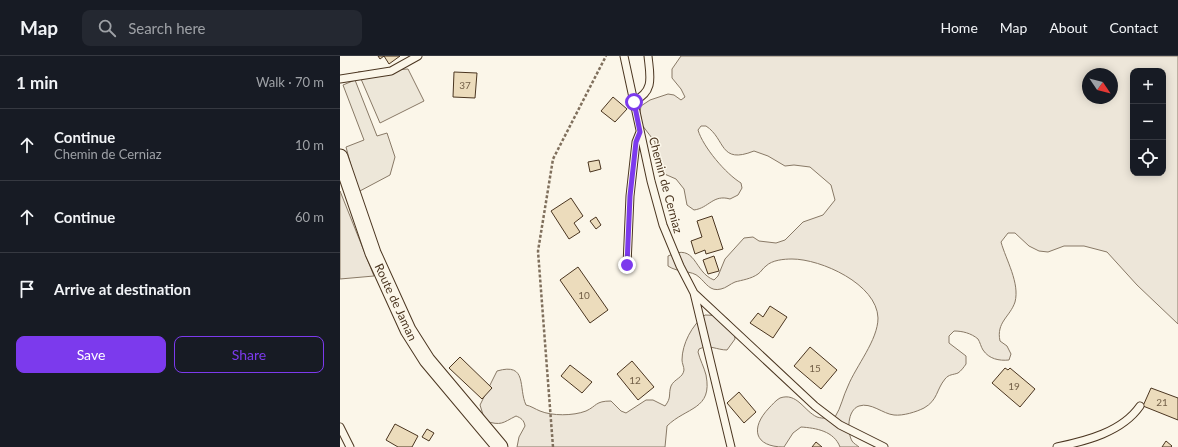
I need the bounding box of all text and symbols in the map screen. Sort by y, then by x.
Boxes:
search box [82,10,362,46]
text: Map [20,16,58,39]
icon: search [96,17,118,39]
text: Search here [128,19,206,37]
text: Home [940,19,978,36]
text: Map [1000,19,1027,36]
text: About [1049,19,1087,36]
text: Contact [1109,19,1158,36]
north arrow [1082,68,1118,104]
map controls [1130,68,1166,176]
button: + [1130,68,1166,104]
text: 1 min [16,72,58,93]
text: Walk · 70 m [256,74,324,90]
house number: 37 [459,79,471,91]
route start [625,93,643,111]
button: − [1130,104,1166,140]
text: Continue [54,128,115,146]
icon: ahead [16,134,38,156]
street label: Chemin de Cerniaz [646,135,686,235]
text: 10 m [295,137,324,153]
button: locate [1130,140,1166,176]
text: Chemin de Cerniaz [54,146,162,162]
icon: ahead [16,206,38,228]
text: Continue [54,208,115,226]
text: 60 m [295,209,324,225]
route end [618,256,636,274]
street label: Route de Jaman [372,261,420,343]
icon: arrive [16,278,38,300]
text: Arrive at destination [54,280,191,298]
house number: 10 [578,289,590,301]
button: Save [16,336,166,373]
button: Share [174,336,324,373]
house number: 15 [809,362,821,374]
house number: 12 [629,374,641,386]
house number: 19 [1008,380,1020,392]
house number: 21 [1156,396,1168,408]

